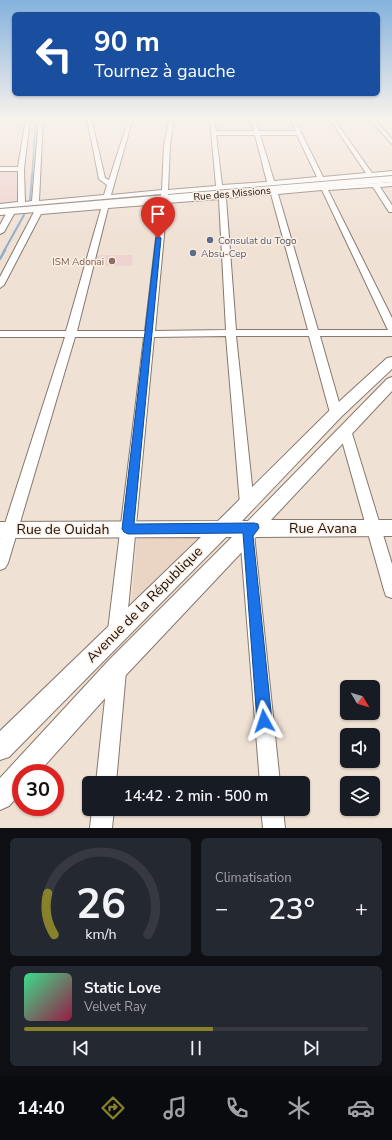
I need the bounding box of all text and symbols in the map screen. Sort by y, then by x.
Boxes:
text: 90 m [94,23,160,61]
icon: left [28,28,80,80]
text: Tournez à gauche [94,59,235,83]
street label: Rue des Missions [193,184,272,204]
pin [141,197,175,238]
icon: arrive [147,203,169,225]
place label: Consulat du Togo [218,234,297,248]
marker: Consulat du Togo [205,235,215,245]
place label: Absu-Cep [201,247,246,261]
marker: Absu-Cep [188,248,198,258]
place label: ISM Adonai [52,255,104,269]
marker: ISM Adonai [107,256,117,266]
street label: Rue Avana [289,519,357,538]
street label: Rue de Ouidah [17,520,109,539]
street label: Avenue de la République [82,542,207,667]
north arrow [340,680,380,720]
map controls [340,680,380,816]
position arrow [243,700,285,742]
button: sound [340,728,380,768]
speed limit sign: 30 [12,764,64,816]
button: layers [340,776,380,816]
text: 14:42 · 2 min · 500 m [124,786,268,806]
text: Climatisation [215,869,292,887]
text: 26 [76,876,125,933]
text: 23° [268,889,315,930]
text: − [215,894,228,924]
text: + [355,894,368,924]
text: km/h [85,925,116,944]
text: Static Love [84,978,161,998]
text: Velvet Ray [84,998,146,1016]
icon: previous [70,1037,92,1059]
icon: pause [185,1037,207,1059]
icon: next [300,1037,322,1059]
icon: directions [99,1094,127,1122]
icon: music [161,1094,189,1122]
icon: phone [223,1094,251,1122]
icon: climate [285,1094,313,1122]
icon: car [347,1094,375,1122]
text: 14:40 [17,1096,65,1120]

